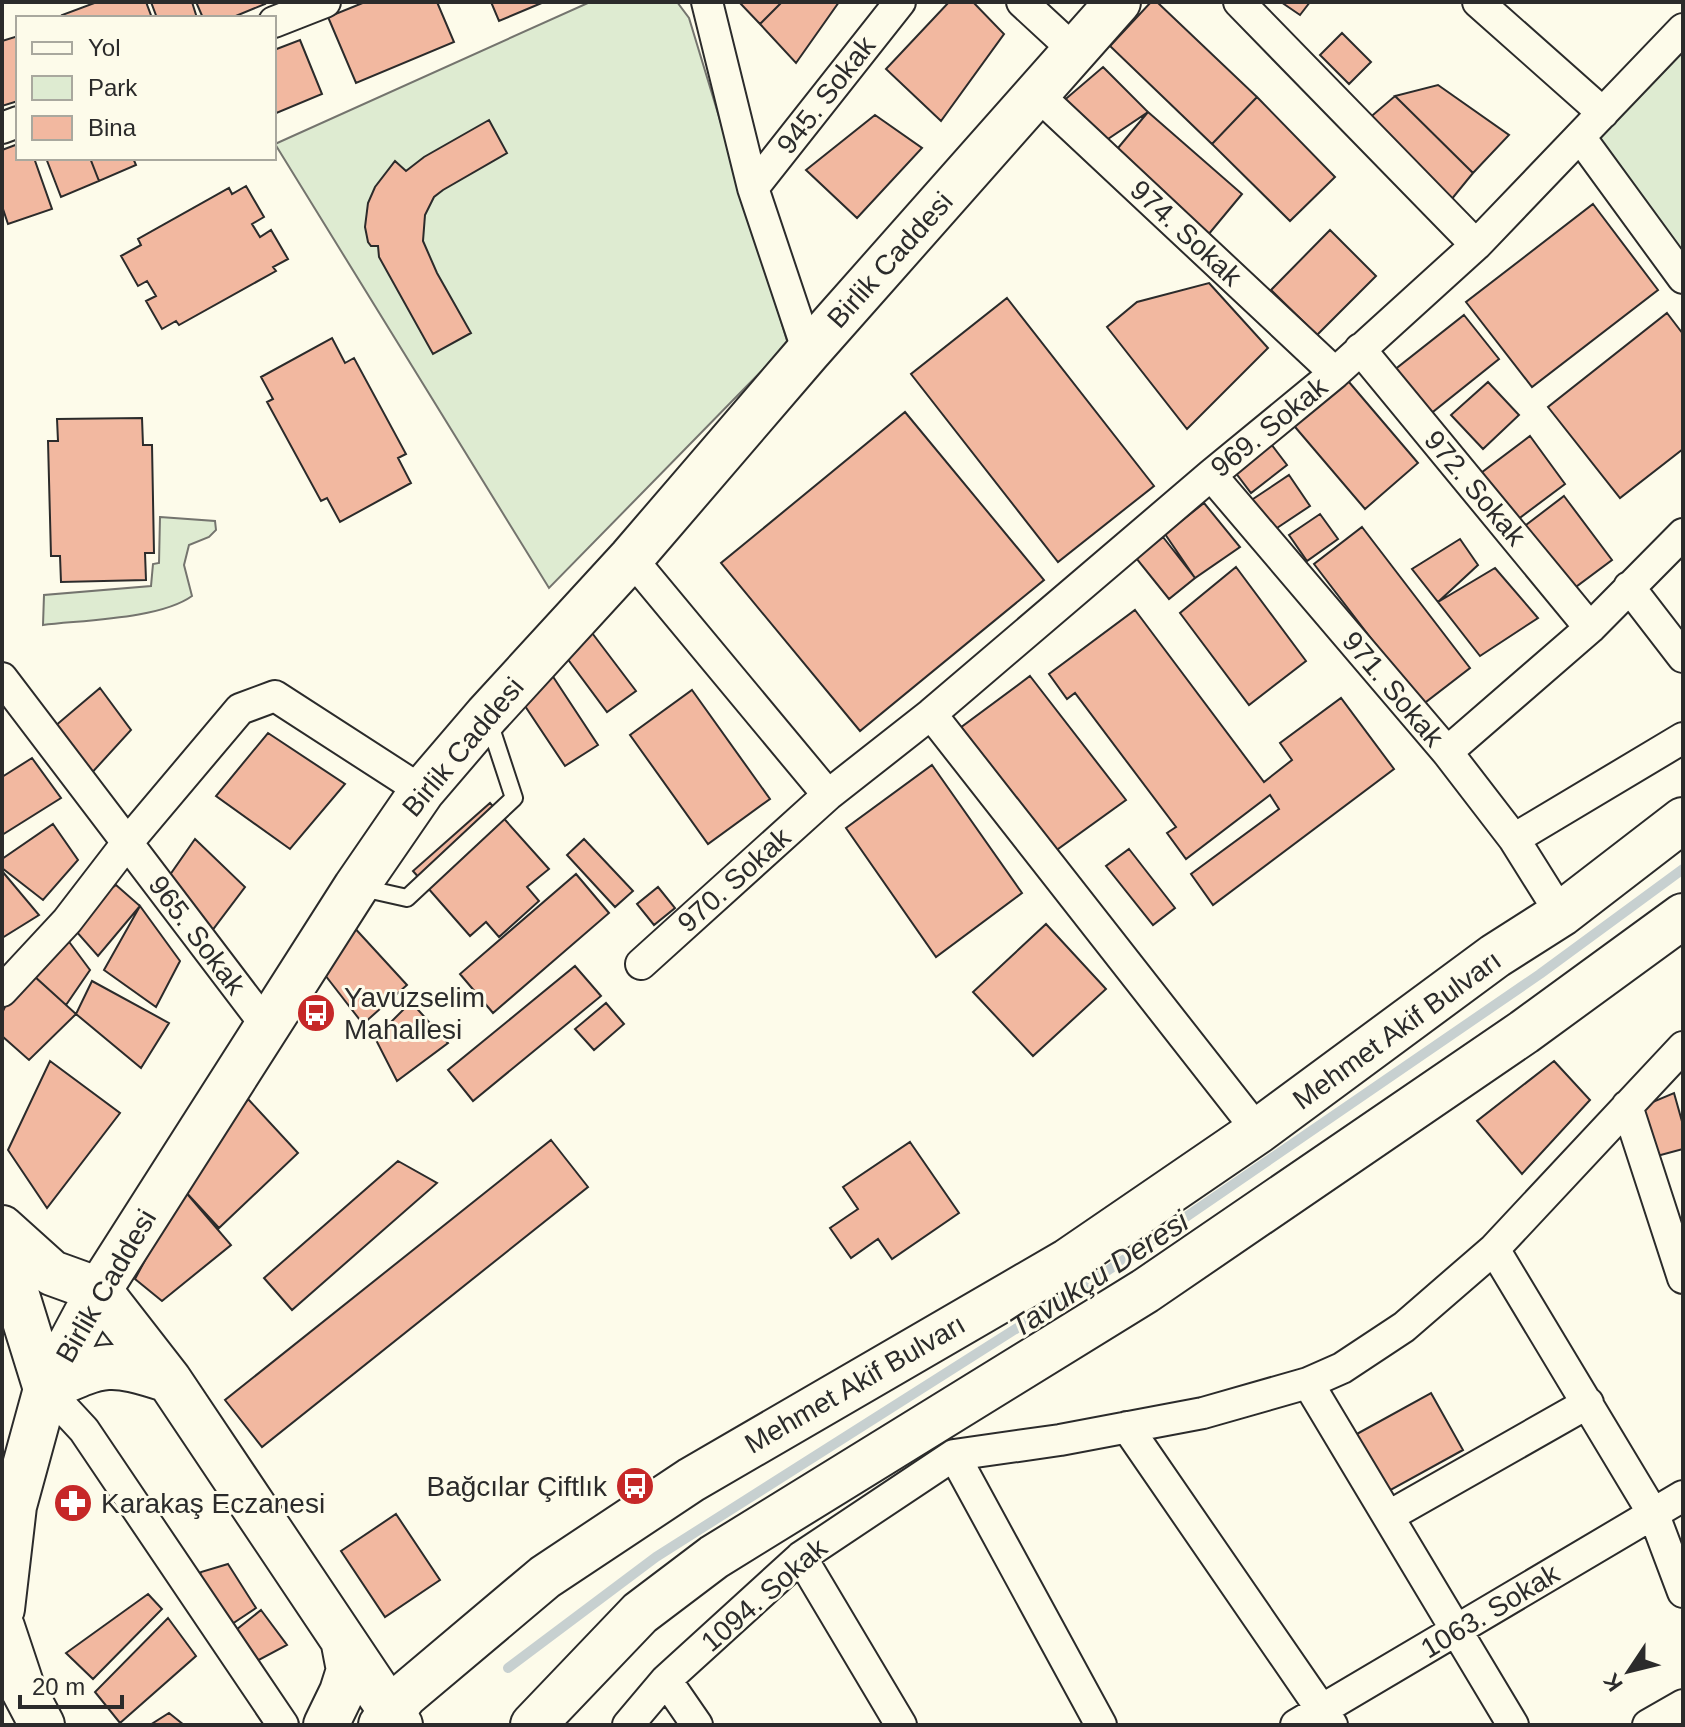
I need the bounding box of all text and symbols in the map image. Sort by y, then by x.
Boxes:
legend [16,16,276,160]
street label: 945. Sokak [771,29,882,160]
text: Yol [88,34,120,61]
text: Park [88,74,138,101]
text: Bina [88,114,137,141]
street label: 974. Sokak [1124,174,1249,293]
street label: Birlik Caddesi [821,186,959,334]
street label: 969. Sokak [1205,370,1334,483]
street label: 972. Sokak [1418,424,1533,552]
street label: 971. Sokak [1336,625,1451,753]
street label: Birlik Caddesi [396,671,530,823]
street label: 970. Sokak [672,821,797,938]
street label: 965. Sokak [142,870,252,1001]
street label: Mehmet Akif Bulvarı [1287,944,1507,1116]
place label: Yavuzselim Mahallesi [344,982,485,1045]
bus stop icon: Yavuzselim Mahallesi [295,992,337,1034]
water label: Tavukçu Deresi [1004,1203,1195,1344]
street label: Birlik Caddesi [50,1204,162,1368]
street label: Mehmet Akif Bulvarı [739,1308,971,1460]
bus stop icon: Bağcılar Çiftlık [614,1465,656,1507]
place label: Bağcılar Çiftlık [427,1471,608,1502]
pharmacy icon: Karakaş Eczanesi [52,1482,94,1524]
place label: Karakaş Eczanesi [101,1488,325,1519]
street label: 1094. Sokak [695,1532,834,1658]
street label: 1063. Sokak [1415,1557,1566,1664]
north arrow [1589,1631,1669,1711]
scale bar [20,1659,122,1709]
text: K [1598,1668,1628,1696]
text: 20 m [32,1673,85,1700]

